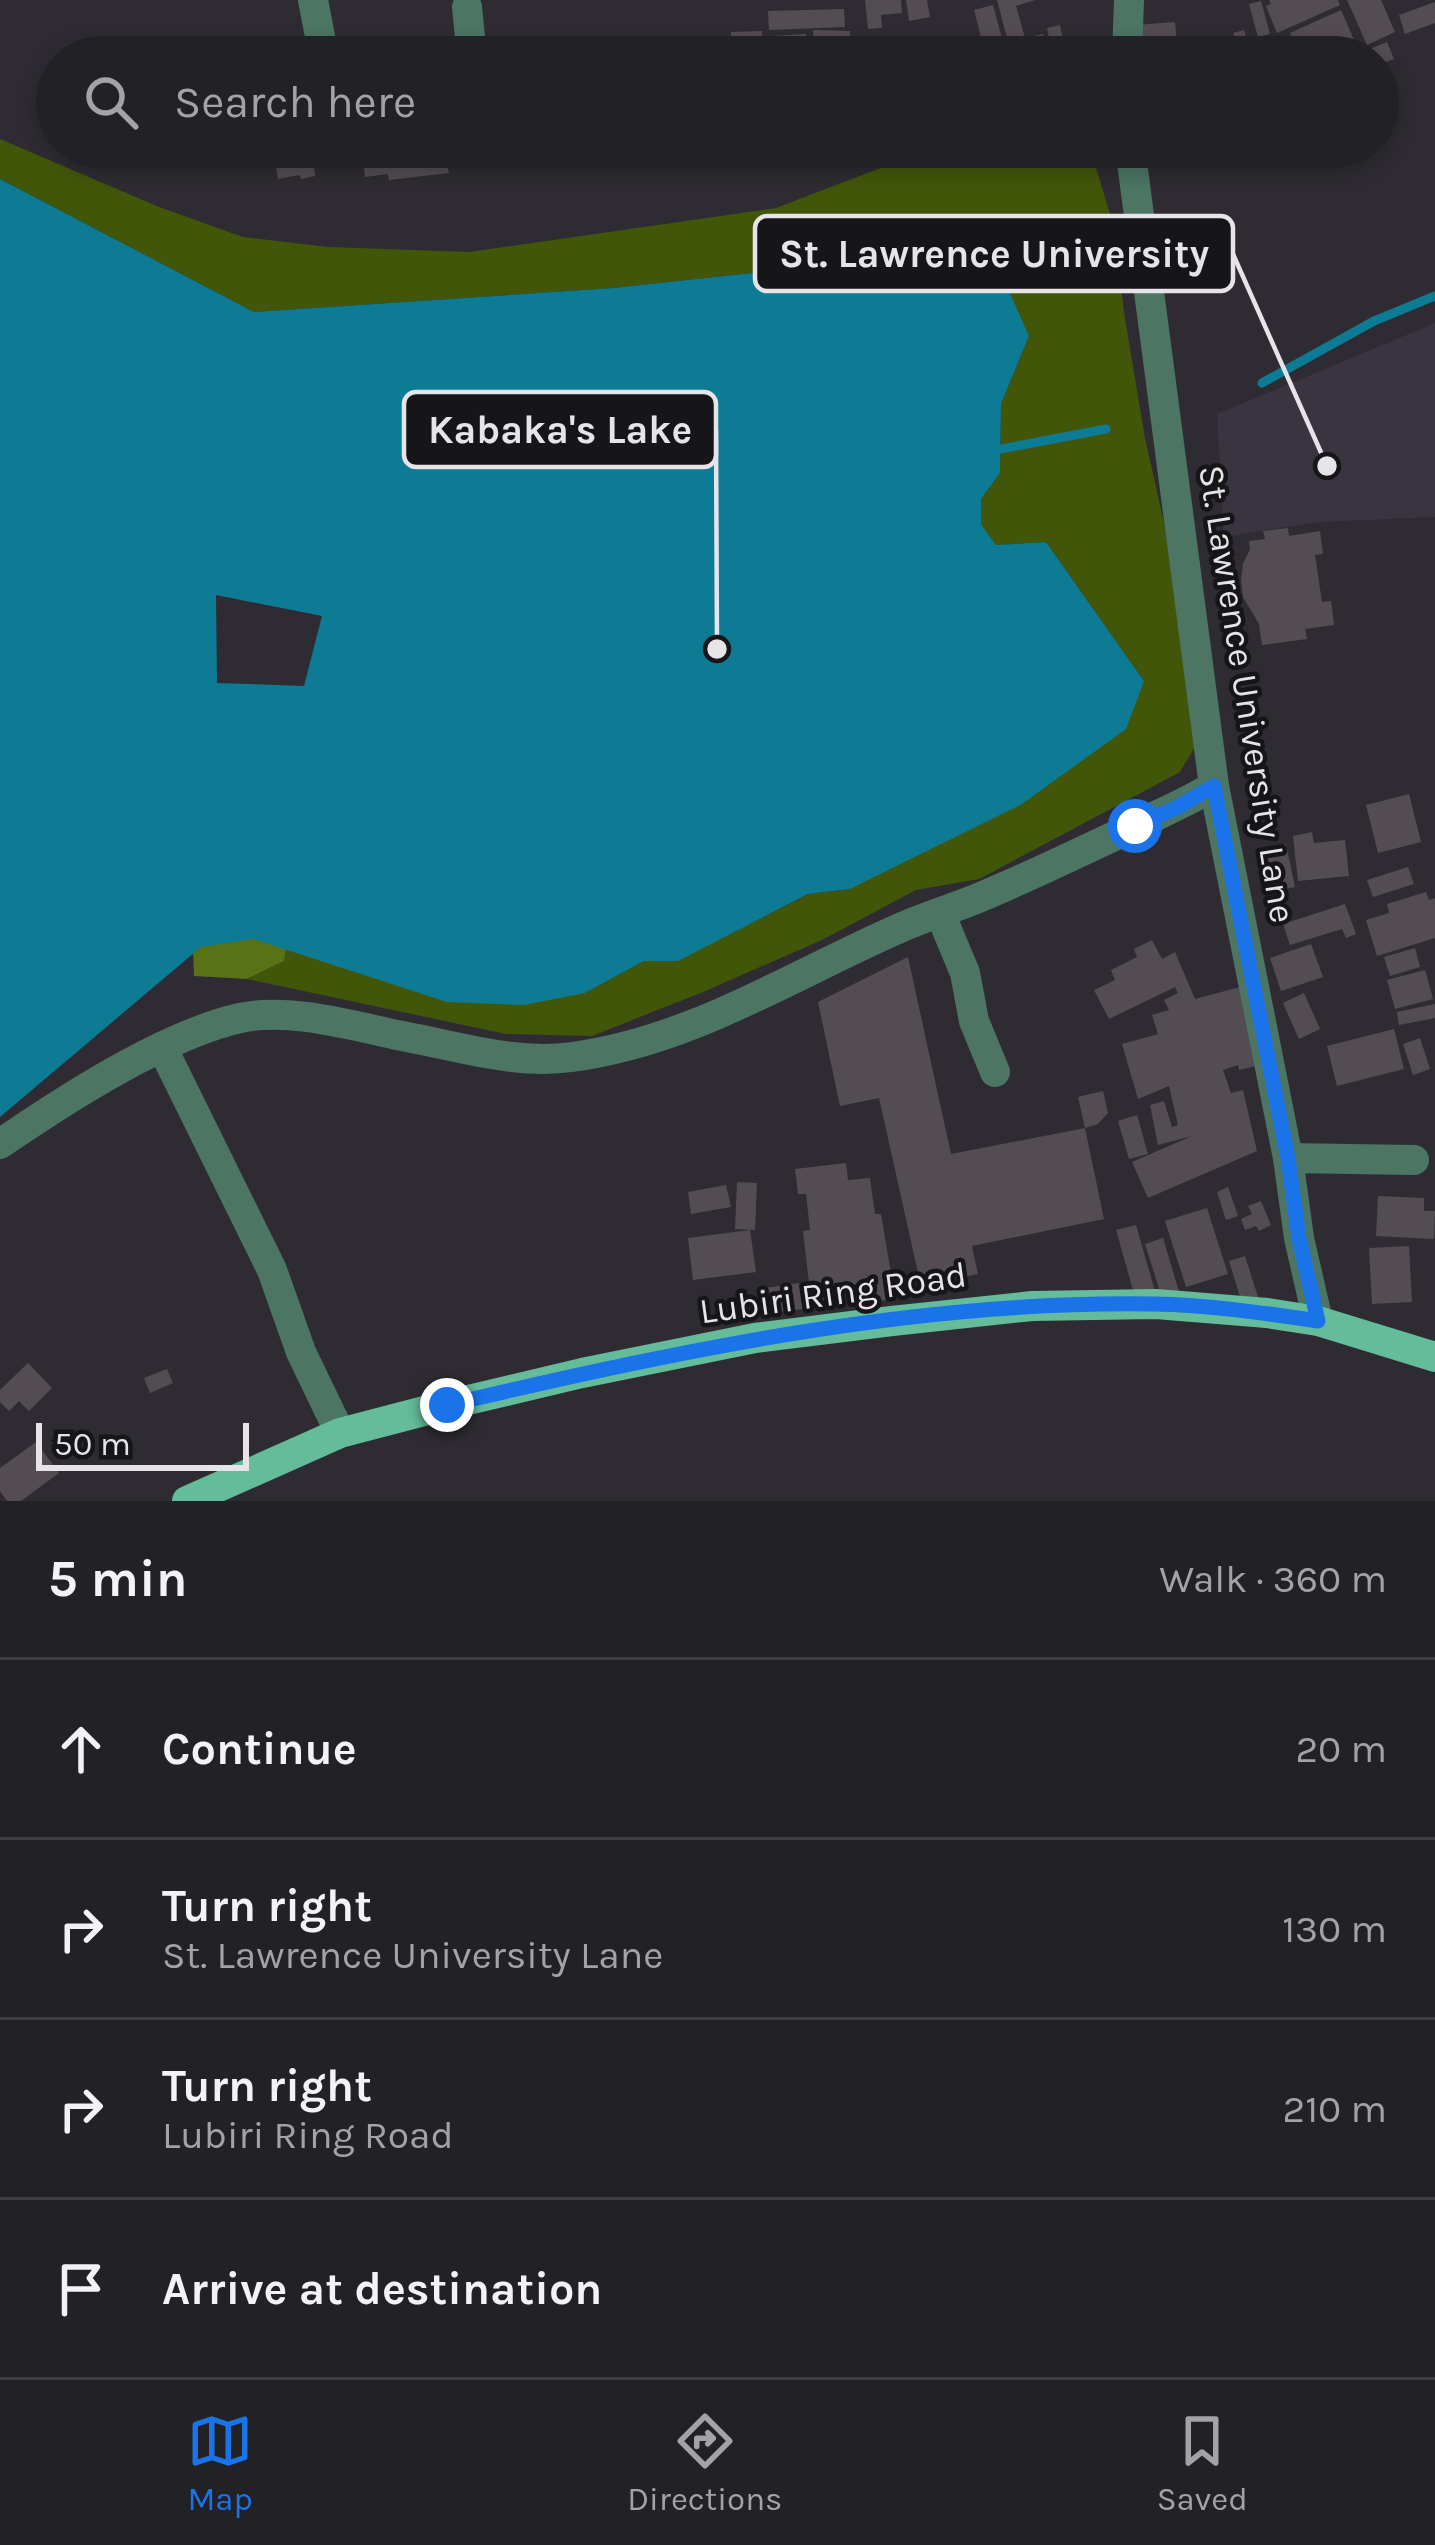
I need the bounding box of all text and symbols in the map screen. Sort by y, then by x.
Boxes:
search box [36,36,1399,168]
icon: search [78,69,144,135]
text: Search here [174,76,416,128]
callout: St. Lawrence University [755,216,1233,291]
text: St. Lawrence University [779,231,1209,277]
callout: Kabaka's Lake [404,392,716,467]
text: Kabaka's Lake [428,407,692,453]
street label: St. Lawrence University Lane [1190,462,1304,926]
route start [1108,799,1162,853]
street label: Lubiri Ring Road [697,1253,969,1333]
route end [420,1378,474,1432]
scale bar [36,1417,249,1470]
text: 50 m [54,1425,131,1463]
text: 5 min [48,1549,188,1609]
text: Walk · 360 m [1159,1556,1387,1602]
icon: ahead [48,1716,114,1782]
text: Continue [162,1723,357,1775]
text: 20 m [1296,1726,1387,1772]
text: Turn right [162,1880,372,1932]
icon: right [48,1896,114,1962]
text: 130 m [1282,1906,1387,1952]
text: St. Lawrence University Lane [162,1932,663,1978]
text: Turn right [162,2060,372,2112]
icon: right [48,2076,114,2142]
text: 210 m [1283,2086,1387,2132]
text: Lubiri Ring Road [162,2112,454,2158]
icon: arrive [48,2256,114,2322]
text: Arrive at destination [162,2263,602,2315]
tab: Map [187,2408,253,2518]
tab: Directions [627,2408,782,2518]
tab: Saved [1157,2408,1248,2518]

